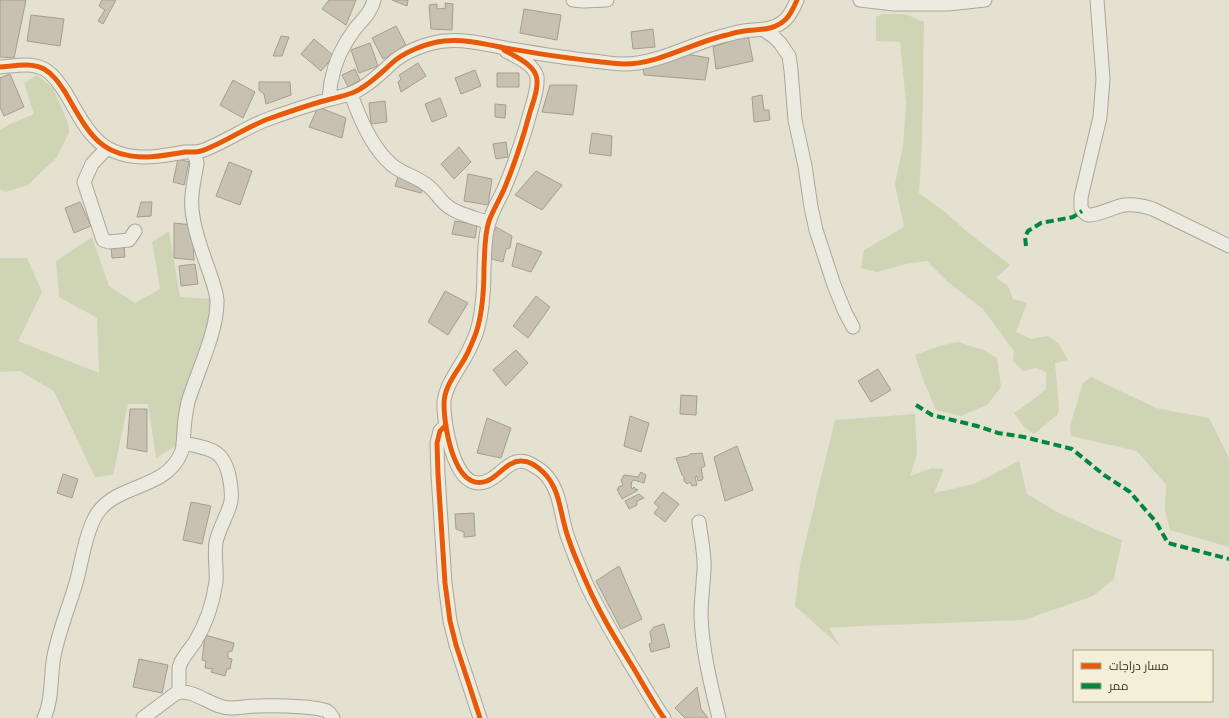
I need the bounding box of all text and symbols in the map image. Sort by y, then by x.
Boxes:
legend [1073,650,1213,702]
text: مسار دراجات [1109,657,1169,674]
text: ممر [1108,677,1128,694]

